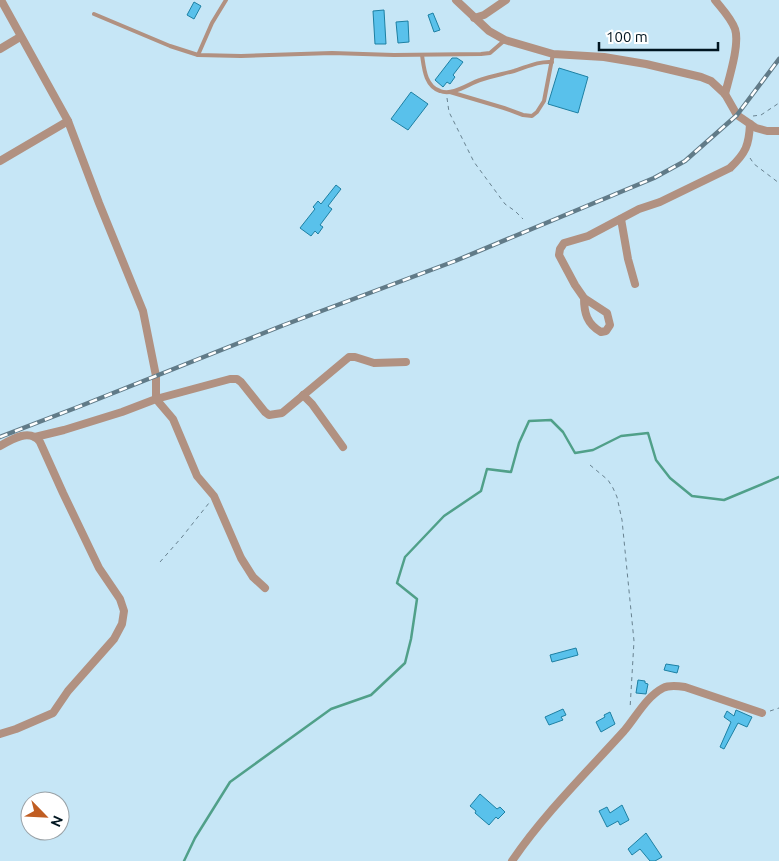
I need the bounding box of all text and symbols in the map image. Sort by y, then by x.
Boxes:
scale bar [599,20,718,52]
text: 100 m [606,28,648,45]
north arrow [20,791,70,841]
text: N [47,813,66,829]

